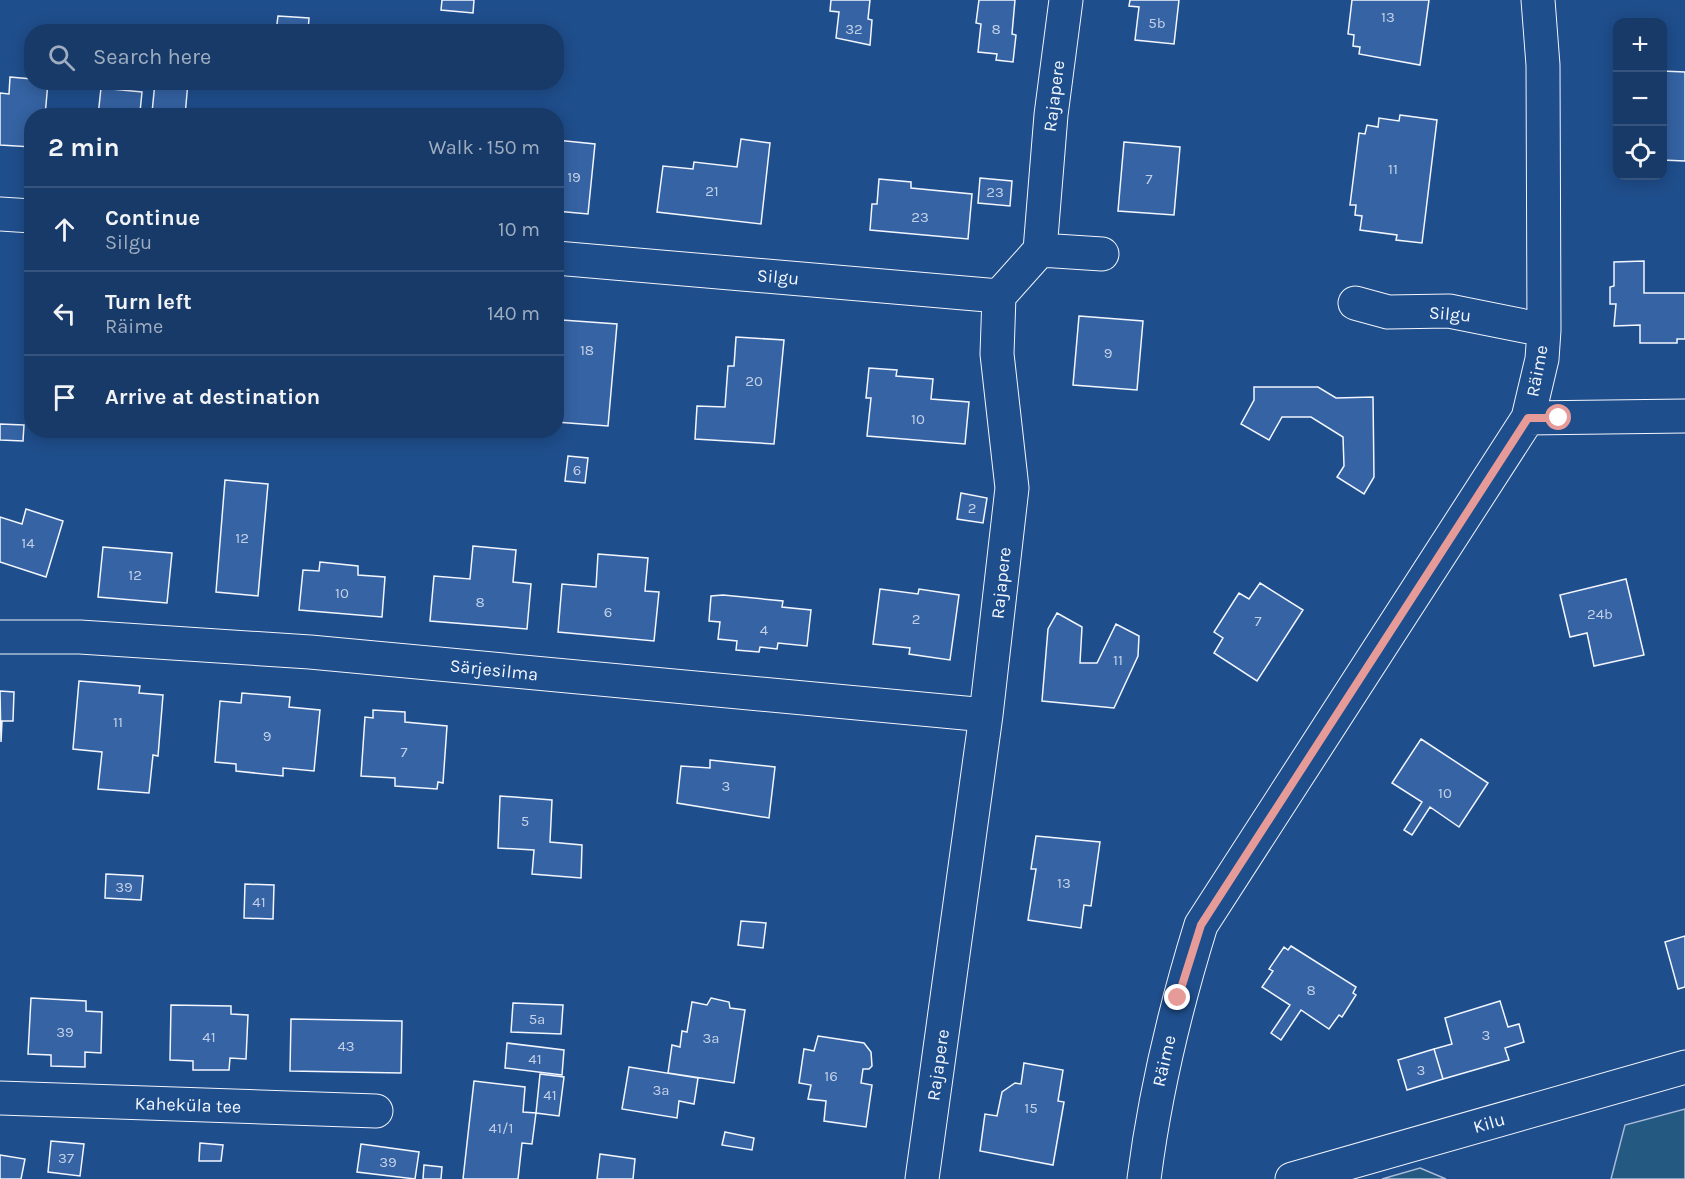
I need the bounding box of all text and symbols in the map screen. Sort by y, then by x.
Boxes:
house number: 13 [1381,8,1395,26]
house number: 5b [1148,14,1166,32]
map controls [1613,18,1667,180]
button: + [1613,18,1667,72]
house number: 32 [845,20,863,38]
house number: 8 [991,20,1001,38]
search box [24,24,564,90]
icon: search [45,41,78,74]
text: Search here [93,44,211,70]
street label: Rajapere [1039,59,1069,133]
button: − [1613,72,1667,126]
button: locate [1613,126,1667,180]
text: 2 min [48,132,120,163]
text: Walk · 150 m [429,136,540,159]
house number: 11 [1388,160,1398,178]
house number: 19 [567,168,581,186]
house number: 7 [1145,170,1153,188]
house number: 21 [705,182,719,200]
house number: 23 [986,183,1004,201]
text: Continue [105,205,200,231]
house number: 23 [911,208,929,226]
icon: ahead [48,213,81,246]
text: 10 m [498,218,540,241]
text: Silgu [105,231,152,254]
street label: Silgu [756,264,800,290]
text: Turn left [105,289,192,315]
icon: left [48,297,81,330]
street label: Silgu [1428,301,1472,327]
text: 140 m [487,302,540,325]
text: Räime [105,315,163,338]
house number: 18 [580,341,594,359]
street label: Räime [1521,343,1553,399]
house number: 9 [1104,344,1112,362]
house number: 20 [745,372,763,390]
icon: arrive [48,381,81,414]
text: Arrive at destination [105,384,320,410]
route start [1545,404,1571,430]
house number: 10 [911,410,925,428]
house number: 6 [573,461,581,479]
house number: 2 [968,499,976,517]
house number: 12 [235,529,249,547]
house number: 14 [21,534,35,552]
street label: Rajapere [986,546,1016,620]
house number: 12 [128,566,142,584]
house number: 10 [335,584,349,602]
house number: 8 [475,593,485,611]
house number: 6 [604,603,612,621]
house number: 24b [1587,605,1613,623]
house number: 2 [912,610,920,628]
house number: 7 [1254,612,1262,630]
house number: 4 [760,621,769,639]
house number: 11 [1113,651,1123,669]
street label: Särjesilma [449,654,539,686]
house number: 11 [113,713,123,731]
house number: 9 [263,727,271,745]
house number: 7 [400,743,408,761]
house number: 3 [722,777,730,795]
house number: 10 [1438,784,1452,802]
house number: 5 [521,812,529,830]
house number: 13 [1057,874,1071,892]
house number: 39 [115,878,133,896]
house number: 41 [252,893,266,911]
house number: 8 [1306,981,1316,999]
route end [1164,984,1190,1010]
house number: 5a [529,1010,545,1028]
house number: 39 [56,1023,74,1041]
house number: 3 [1482,1026,1490,1044]
house number: 41 [202,1028,216,1046]
street label: Rajapere [922,1028,954,1102]
house number: 3a [702,1029,720,1047]
street label: Räime [1147,1033,1181,1089]
house number: 43 [337,1037,355,1055]
house number: 41 [528,1050,542,1068]
house number: 3 [1417,1061,1425,1079]
house number: 16 [824,1067,838,1085]
house number: 3a [652,1081,670,1099]
house number: 41 [543,1086,557,1104]
street label: Kaheküla tee [134,1092,242,1118]
house number: 15 [1024,1099,1038,1117]
street label: Kilu [1470,1108,1508,1138]
house number: 41/1 [489,1119,513,1137]
house number: 37 [58,1149,74,1167]
house number: 39 [379,1153,397,1171]

